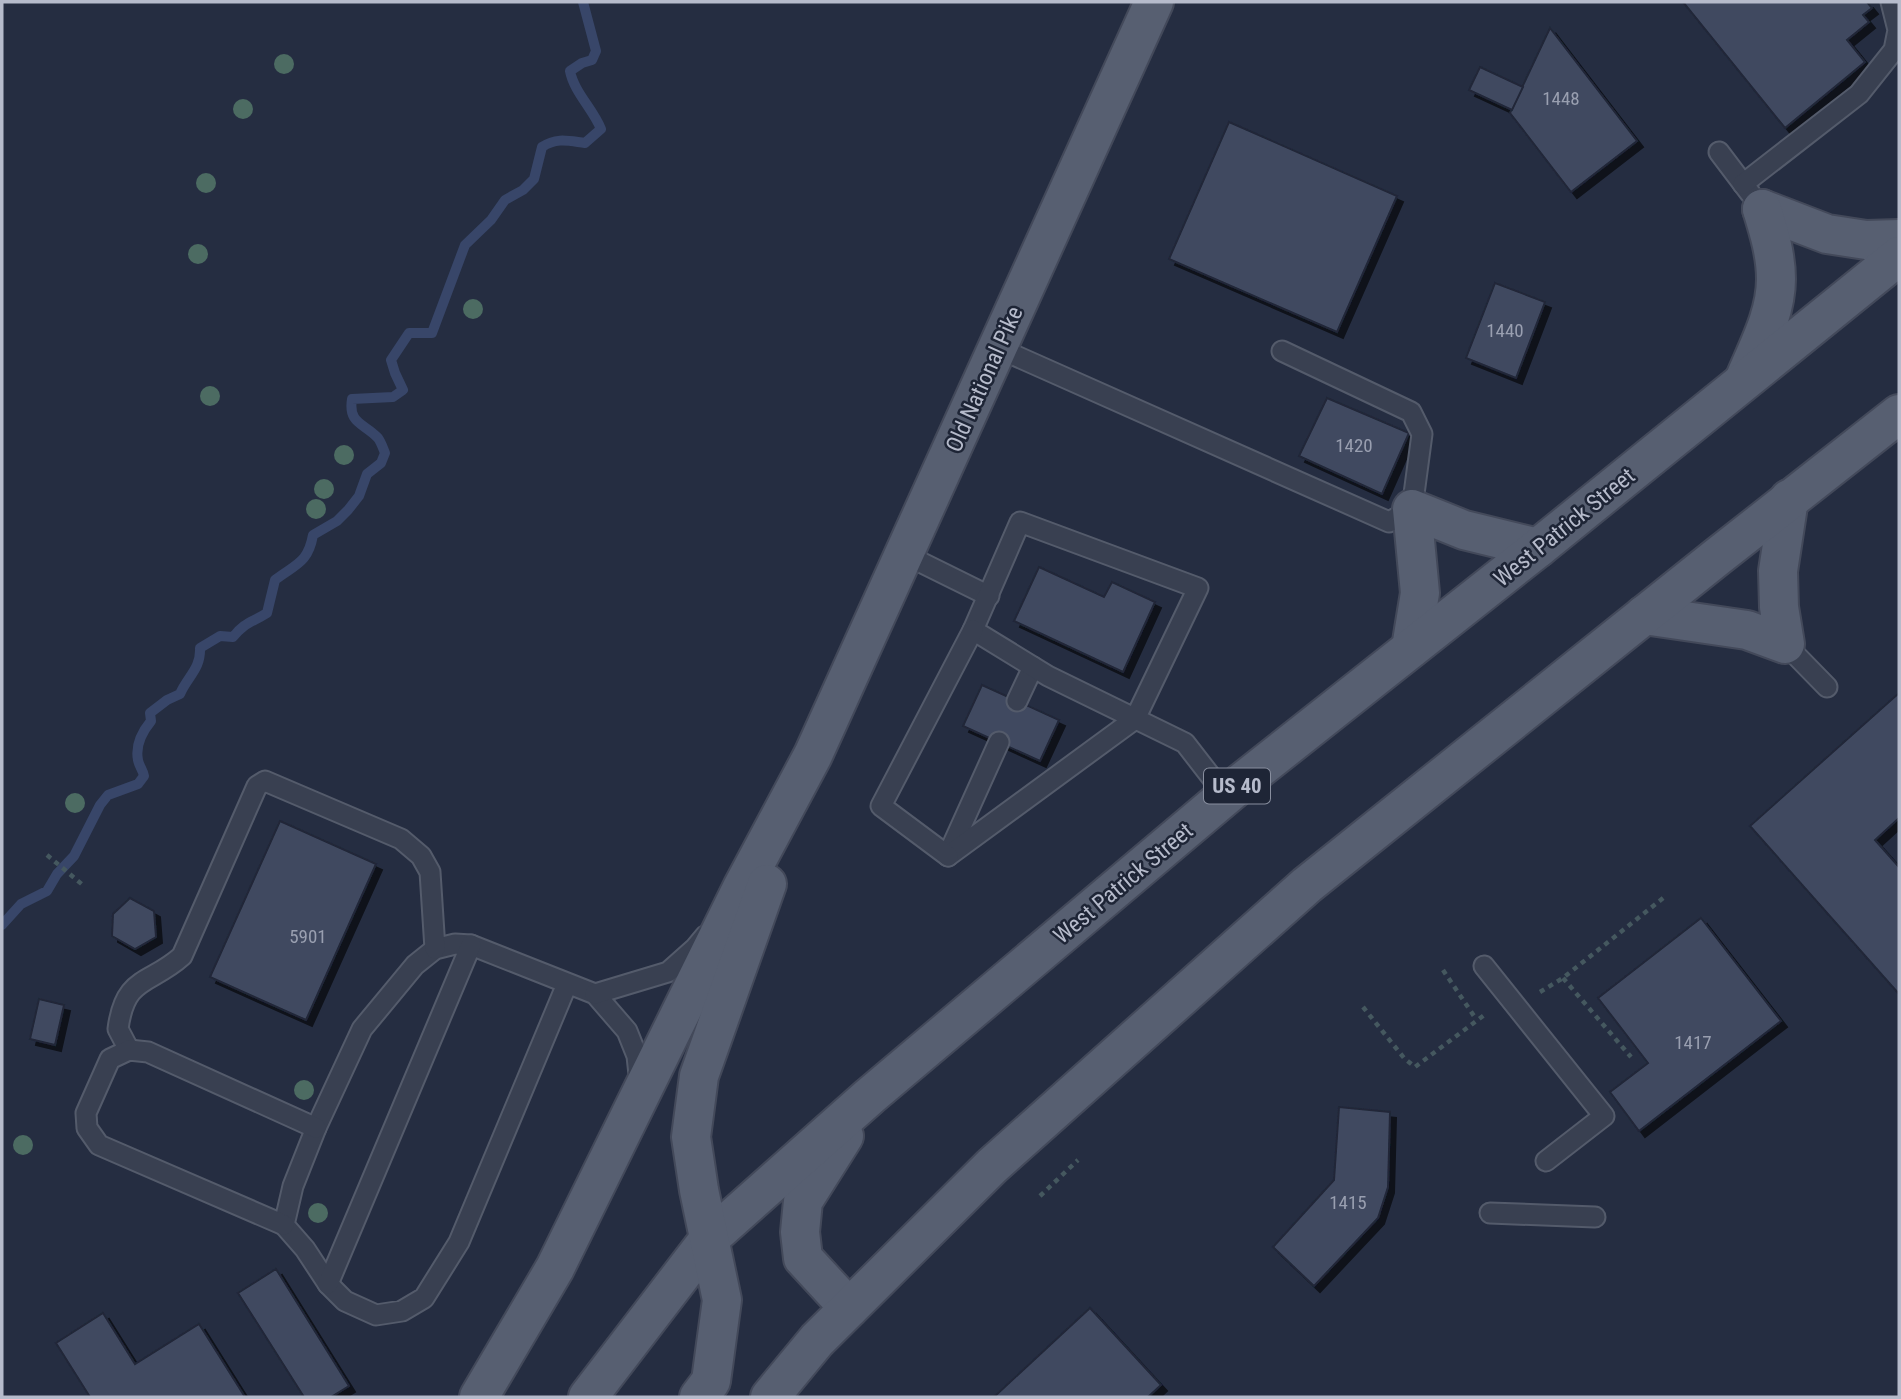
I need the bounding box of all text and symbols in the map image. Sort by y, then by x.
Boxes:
house number: 1448 [1542,87,1580,110]
street label: Old National Pike [940,302,1029,456]
house number: 1440 [1486,319,1524,342]
house number: 1420 [1335,434,1373,457]
street label: West Patrick Street [1488,462,1640,592]
road number: US 40 [1204,768,1270,804]
street label: West Patrick Street [1048,817,1198,949]
house number: 5901 [289,925,327,948]
house number: 1417 [1674,1031,1712,1054]
house number: 1415 [1329,1191,1367,1214]

